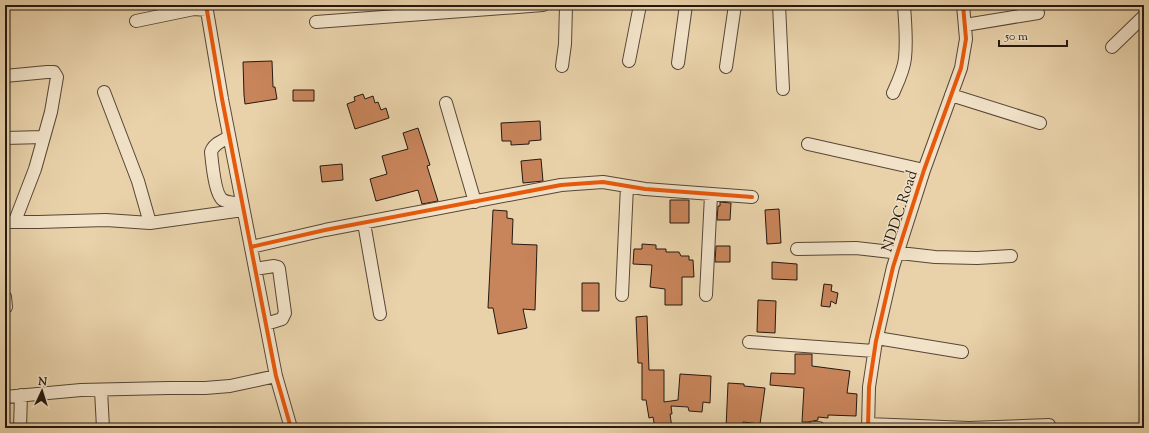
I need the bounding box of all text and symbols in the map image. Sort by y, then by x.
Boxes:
scale bar [999,22,1067,48]
text: 50 m [1004,28,1028,46]
street label: NDDC Road [877,167,924,255]
north arrow [22,371,62,411]
text: N [37,374,48,390]

